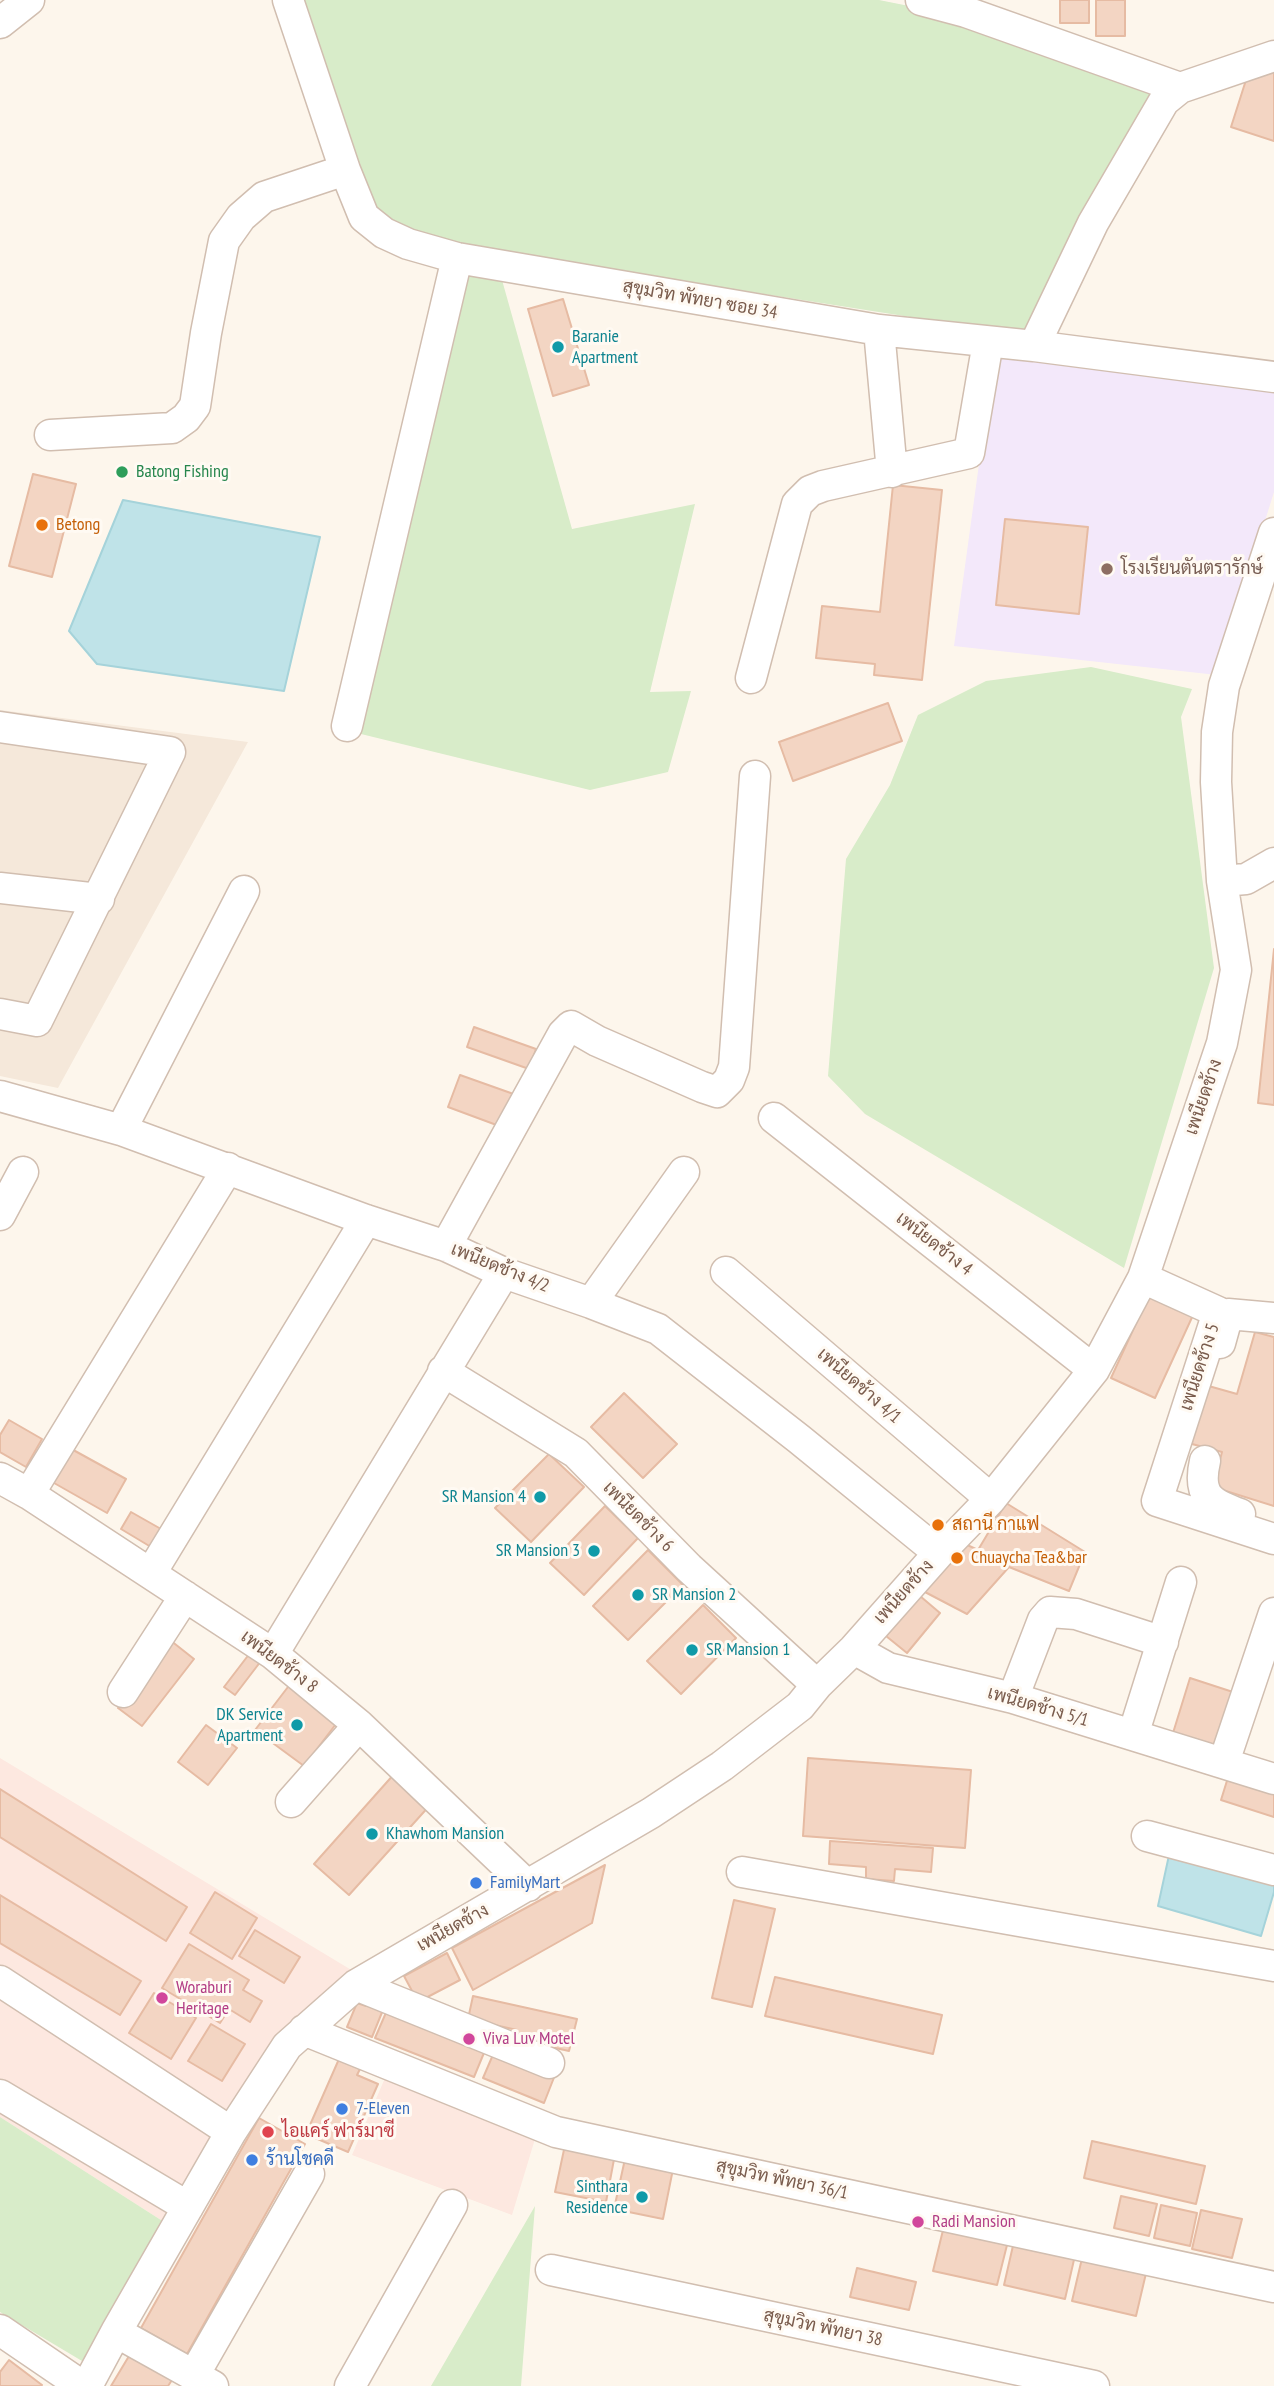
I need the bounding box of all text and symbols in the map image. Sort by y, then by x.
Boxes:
street label: สุขุมวิท พัทยา ซอย 34 [621,276,779,324]
place label: Baranie Apartment [572,326,638,368]
marker: Baranie Apartment [550,339,566,355]
place label: Batong Fishing [136,461,229,483]
marker: Batong Fishing [114,464,130,480]
place label: Betong [56,514,100,536]
marker: Betong [34,517,50,533]
place label: โรงเรียนตันตรารักษ์ [1121,558,1263,580]
marker: โรงเรียนตันตรารักษ์ [1099,561,1115,577]
street label: เพนียดช้าง [1181,1056,1227,1138]
street label: เพนียดช้าง 4 [892,1208,976,1280]
street label: เพนียดช้าง 4/2 [448,1238,552,1298]
street label: เพนียดช้าง 5 [1176,1321,1224,1413]
street label: เพนียดช้าง 4/1 [813,1344,905,1428]
street label: เพนียดช้าง 6 [598,1477,678,1557]
place label: SR Mansion 4 [442,1486,526,1508]
marker: SR Mansion 4 [532,1489,548,1505]
place label: สถานี กาแฟ [952,1514,1039,1536]
marker: สถานี กาแฟ [930,1517,946,1533]
place label: SR Mansion 3 [496,1540,580,1562]
marker: SR Mansion 3 [586,1543,602,1559]
place label: Chuaycha Tea&bar [971,1547,1087,1569]
marker: Chuaycha Tea&bar [949,1550,965,1566]
street label: เพนียดช้าง [870,1556,938,1628]
place label: SR Mansion 2 [652,1584,736,1606]
marker: SR Mansion 2 [630,1587,646,1603]
street label: เพนียดช้าง 8 [236,1626,322,1698]
place label: SR Mansion 1 [706,1639,790,1661]
marker: SR Mansion 1 [684,1642,700,1658]
street label: เพนียดช้าง 5/1 [985,1682,1091,1732]
place label: DK Service Apartment [216,1704,283,1746]
marker: DK Service Apartment [289,1717,305,1733]
place label: Khawhom Mansion [386,1823,504,1845]
marker: Khawhom Mansion [364,1826,380,1842]
place label: FamilyMart [490,1872,560,1894]
marker: FamilyMart [468,1875,484,1891]
street label: เพนียดช้าง [413,1899,493,1957]
place label: Woraburi Heritage [176,1977,232,2020]
marker: Woraburi Heritage [154,1990,170,2006]
place label: Viva Luv Motel [483,2028,575,2050]
marker: Viva Luv Motel [461,2031,477,2047]
place label: 7-Eleven [356,2098,410,2120]
marker: 7-Eleven [334,2101,350,2117]
place label: ไอแคร์ ฟาร์มาซี [282,2121,395,2143]
marker: ไอแคร์ ฟาร์มาซี [260,2124,276,2140]
place label: ร้านโชคดี [266,2149,334,2171]
marker: ร้านโชคดี [244,2152,260,2168]
street label: สุขุมวิท พัทยา 36/1 [714,2155,850,2205]
place label: Sinthara Residence [566,2176,628,2218]
marker: Sinthara Residence [634,2189,650,2205]
place label: Radi Mansion [932,2211,1016,2233]
marker: Radi Mansion [910,2214,926,2230]
street label: สุขุมวิท พัทยา 38 [762,2305,884,2351]

